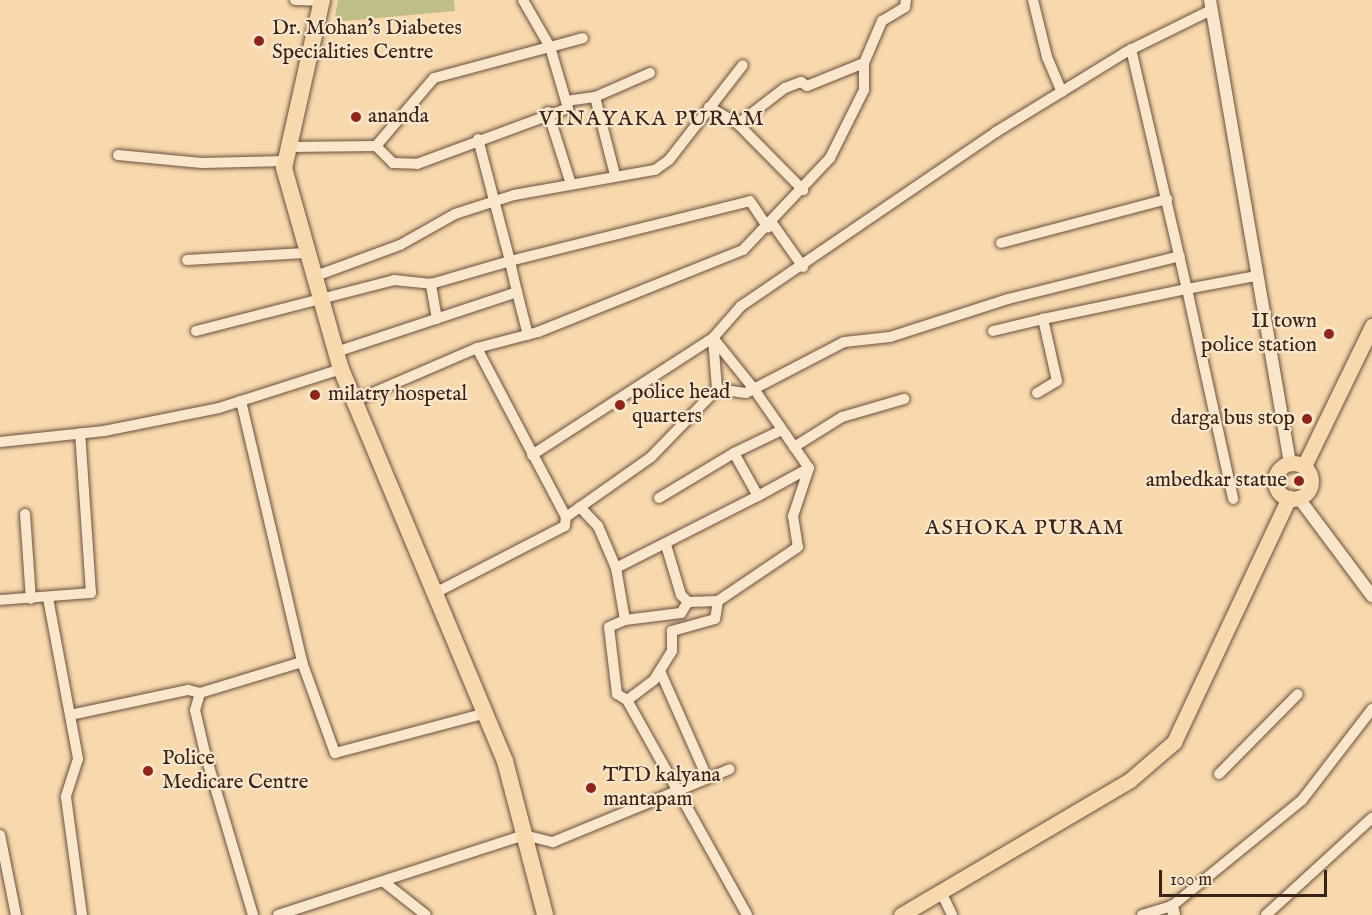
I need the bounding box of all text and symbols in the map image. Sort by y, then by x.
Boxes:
place label: Dr. Mohan's Diabetes Specialities Centre [272,16,462,66]
marker: Dr. Mohan's Diabetes Specialities Centre [250,32,268,50]
place label: ananda [368,104,429,130]
district label: VINAYAKA PURAM [539,107,765,133]
marker: ananda [349,110,363,124]
place label: II town police station [1201,309,1317,359]
marker: II town police station [1322,327,1336,341]
place label: police head quarters [632,380,730,430]
place label: milatry hospetal [328,382,467,408]
marker: milatry hospetal [306,386,324,404]
marker: police head quarters [613,398,627,412]
place label: darga bus stop [1171,406,1295,432]
marker: darga bus stop [1300,412,1314,426]
place label: ambedkar statue [1146,468,1287,494]
marker: ambedkar statue [1292,474,1306,488]
district label: ASHOKA PURAM [925,516,1125,542]
place label: Police Medicare Centre [162,746,308,796]
marker: Police Medicare Centre [139,762,157,780]
place label: TTD kalyana mantapam [603,763,721,813]
marker: TTD kalyana mantapam [584,781,598,795]
scale bar [1162,858,1330,896]
text: 100 m [1170,869,1212,892]

